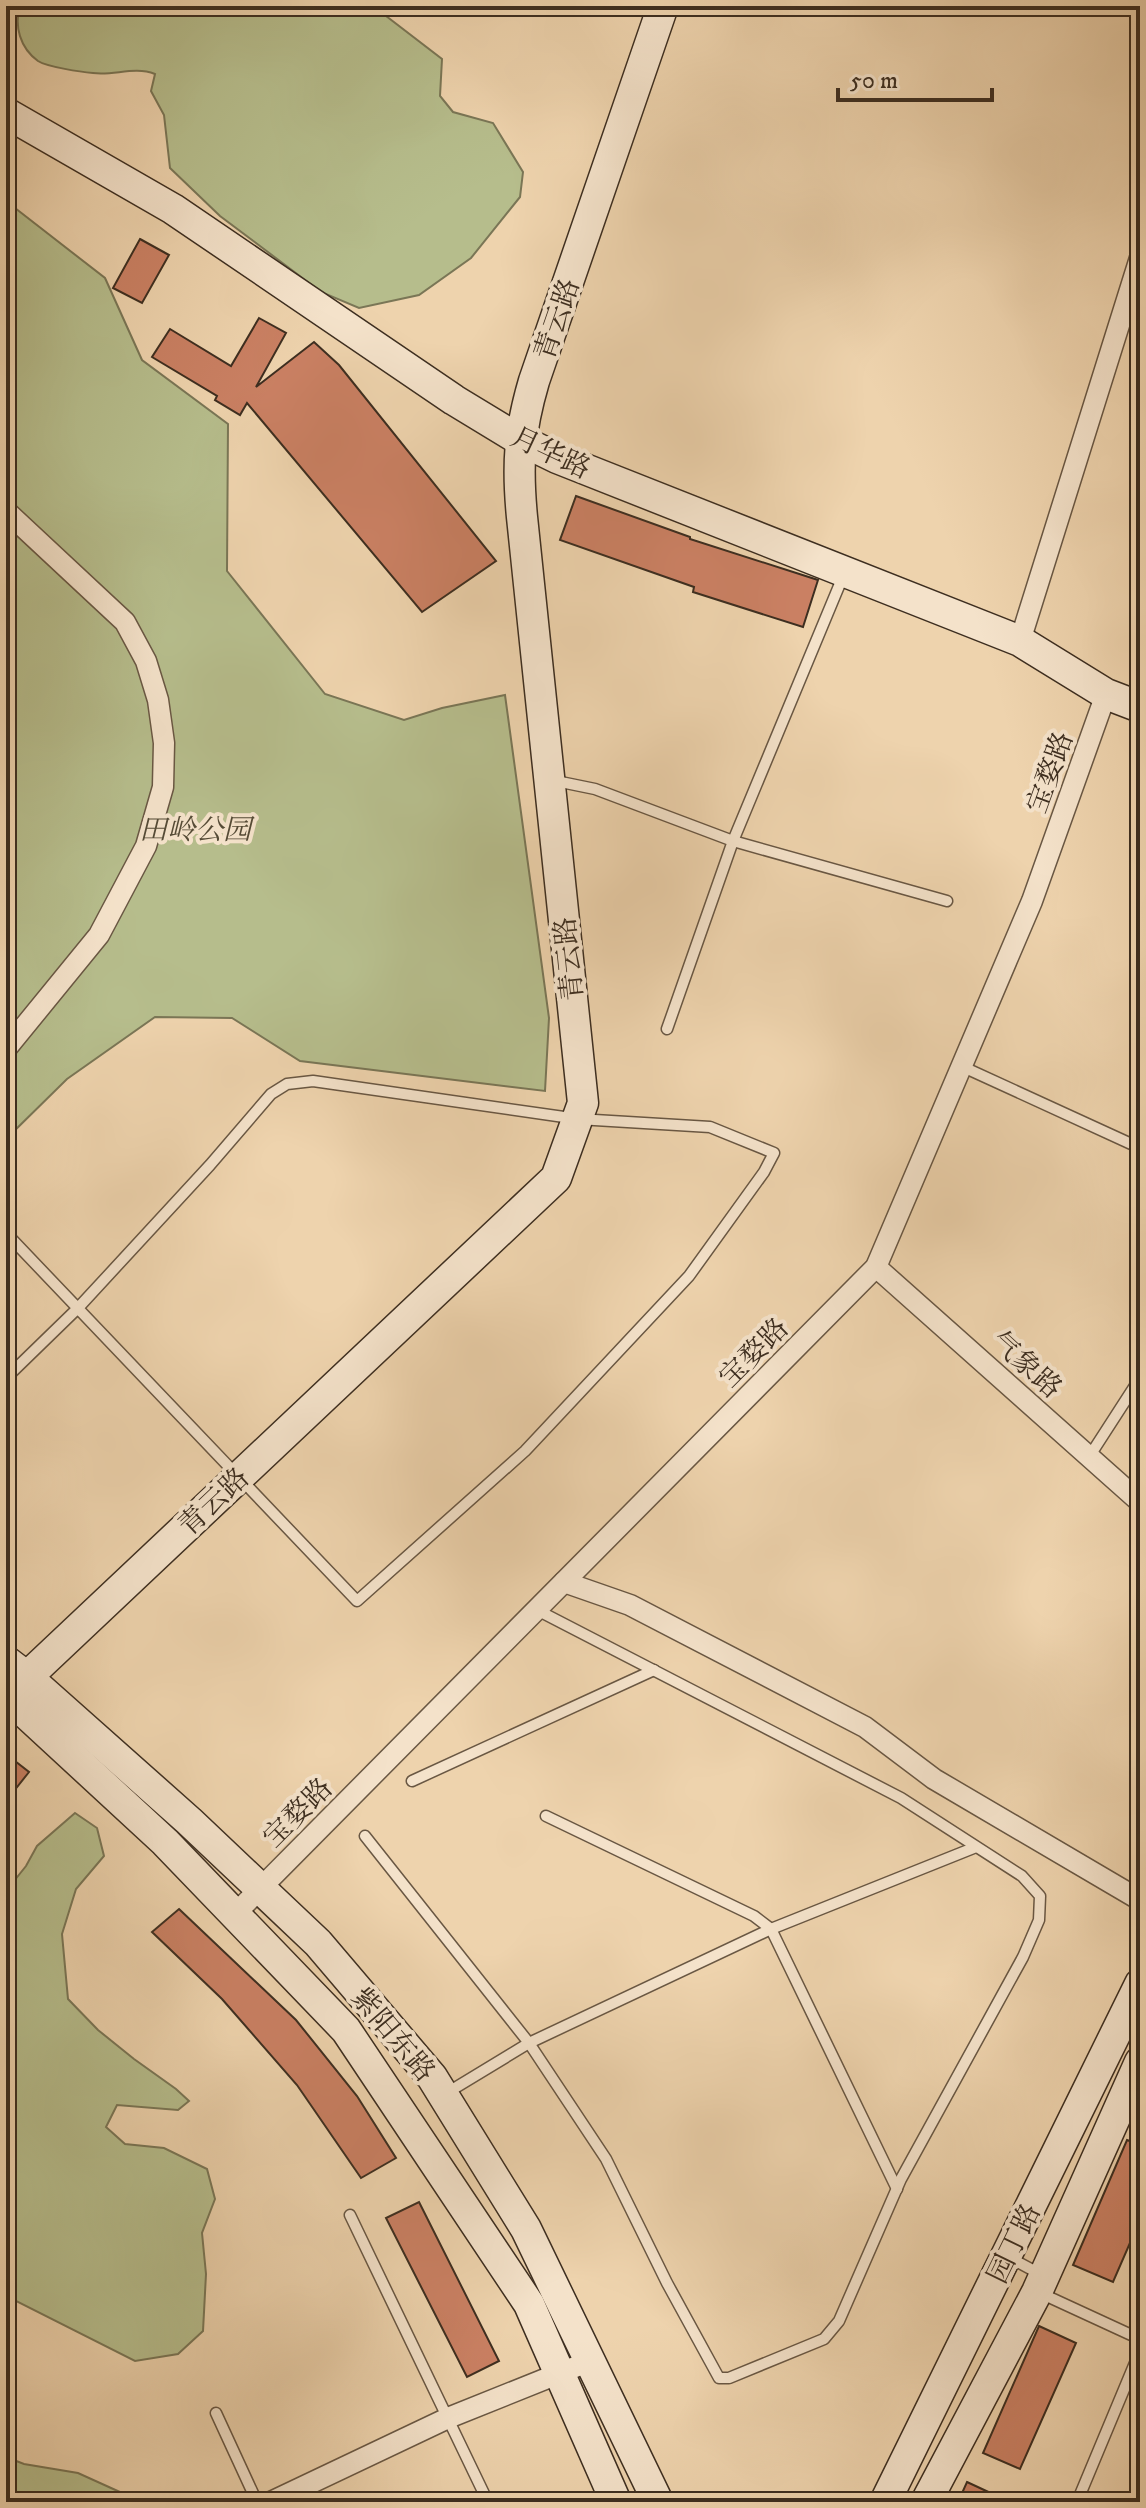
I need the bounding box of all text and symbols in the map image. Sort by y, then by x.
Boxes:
scale bar [838,52,992,102]
text: 50 m [850,66,898,96]
street label: 青云路 [527,274,588,365]
street label: 月华路 [505,420,596,487]
street label: 宝婺路 [1020,727,1081,818]
park label: 田岭公园 [139,813,255,848]
street label: 青云路 [548,915,591,1002]
street label: 宝婺路 [712,1311,796,1395]
street label: 气象路 [983,1324,1069,1406]
street label: 青云路 [171,1461,257,1544]
street label: 宝婺路 [256,1771,340,1855]
street label: 紫阳东路 [343,1981,442,2089]
street label: 园丁路 [980,2198,1048,2289]

